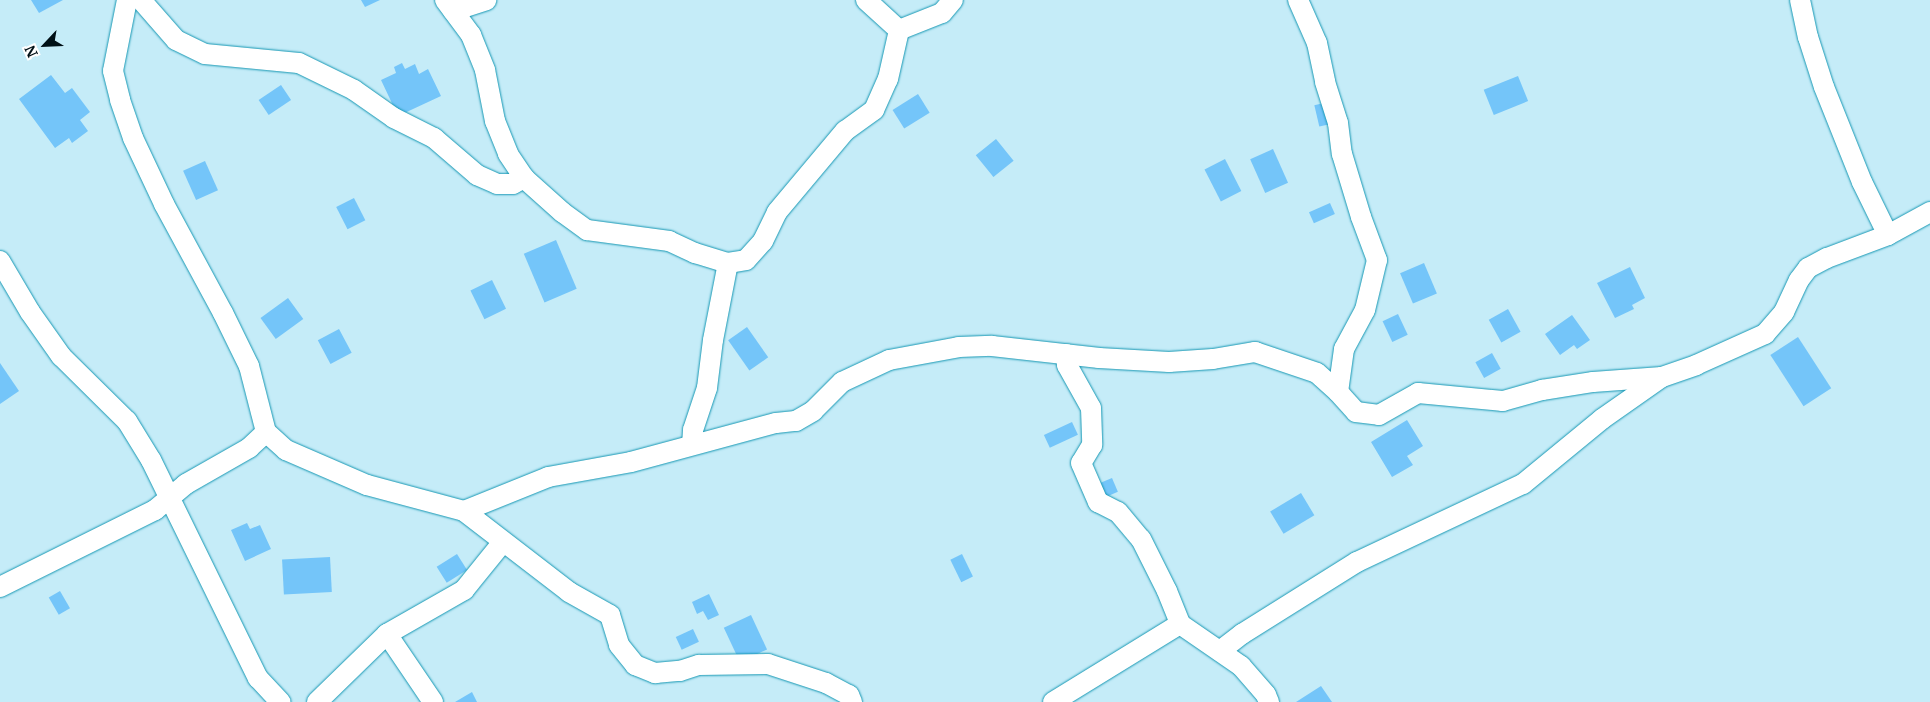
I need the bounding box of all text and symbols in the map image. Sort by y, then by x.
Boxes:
north arrow [20,20,70,70]
text: N [21,43,42,60]

